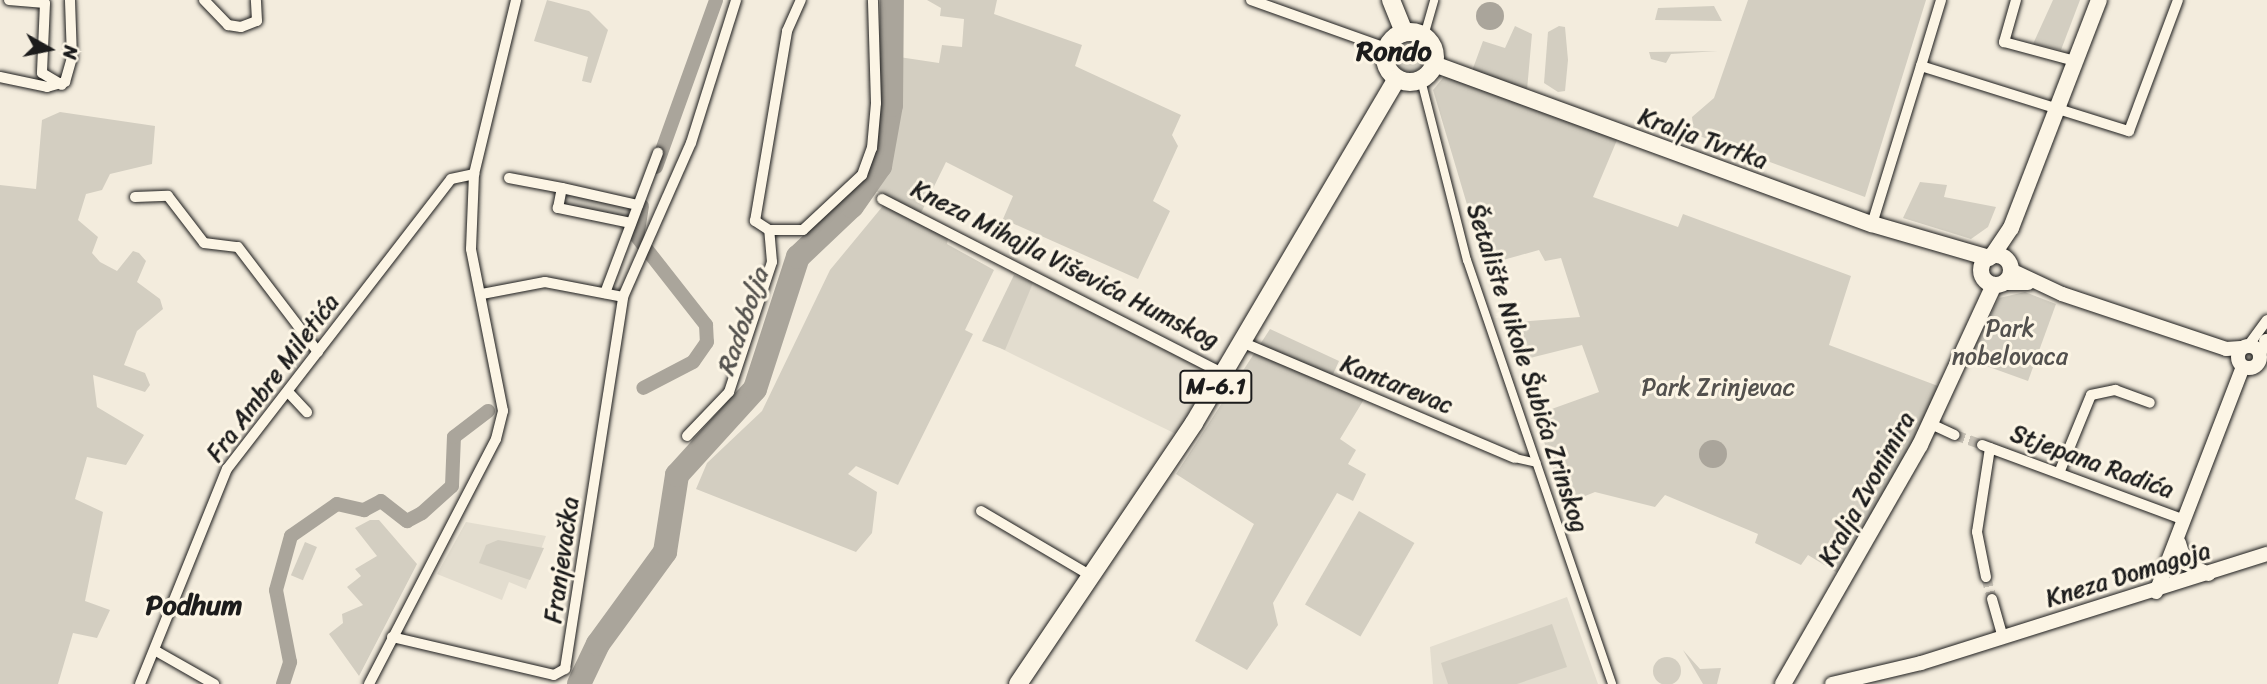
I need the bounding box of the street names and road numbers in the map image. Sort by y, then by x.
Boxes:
street label: Kralja Tvrtka [1635,102,1771,176]
street label: Kneza Mihajla Viševića Humskog [906,175,1224,355]
street label: Šetalište Nikole Šubića Zrinskog [1460,200,1594,536]
street label: Fra Ambre Miletića [200,288,346,468]
street label: Kantarevac [1337,349,1457,421]
road number: M-6.1 [1179,368,1253,406]
street label: Kralja Zvonimira [1813,407,1921,571]
street label: Stjepana Radića [2006,419,2178,505]
street label: Franjevačka [539,495,585,625]
street label: Kneza Domagoja [2043,536,2213,614]

